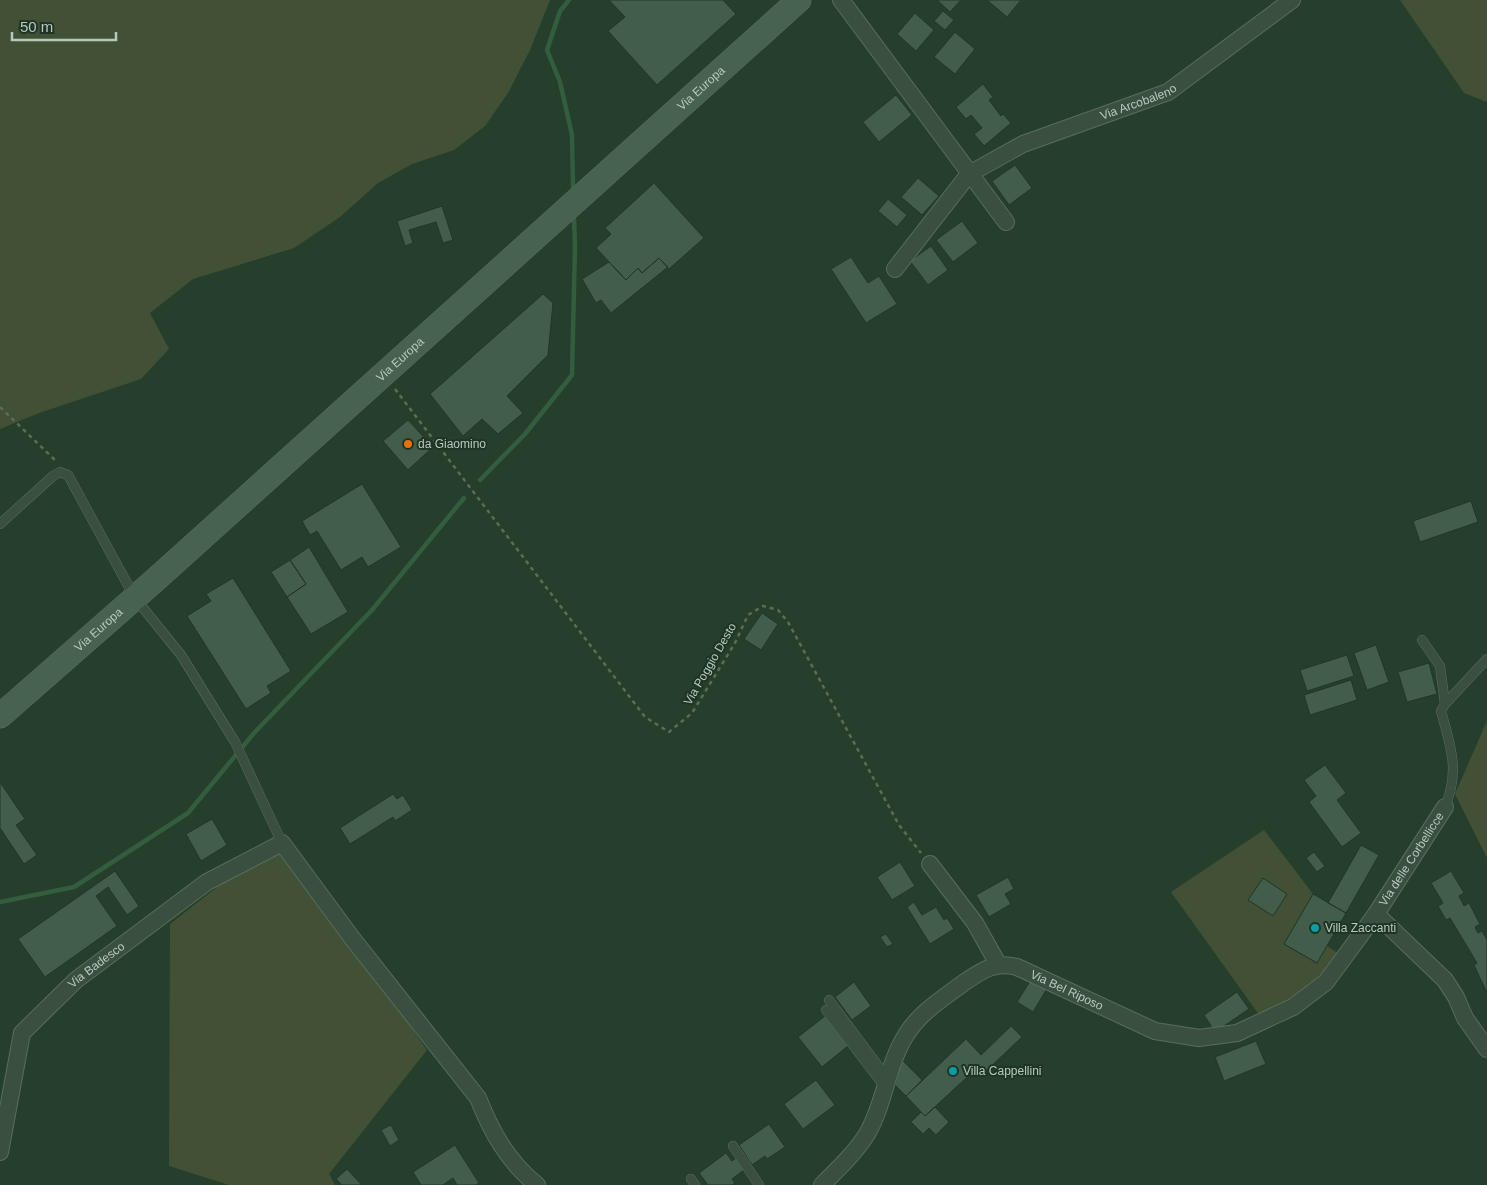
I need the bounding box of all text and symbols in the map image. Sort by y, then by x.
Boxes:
scale bar [12,10,116,42]
text: 50 m [20,18,53,35]
street label: Via Europa [674,63,728,113]
street label: Via Arcobaleno [1098,81,1180,123]
street label: Via Europa [373,334,427,384]
place label: da Giaomino [418,437,486,451]
marker: da Giaomino [402,438,414,450]
street label: Via Europa [72,605,126,654]
street label: Via Poggio Desto [681,620,739,708]
street label: Via delle Corbellicce [1376,809,1447,908]
place label: Villa Zaccanti [1325,921,1396,935]
marker: Villa Zaccanti [1309,922,1321,934]
street label: Via Badesco [65,939,128,991]
street label: Via Bel Riposo [1028,967,1106,1013]
place label: Villa Cappellini [963,1064,1042,1078]
marker: Villa Cappellini [947,1065,959,1077]

